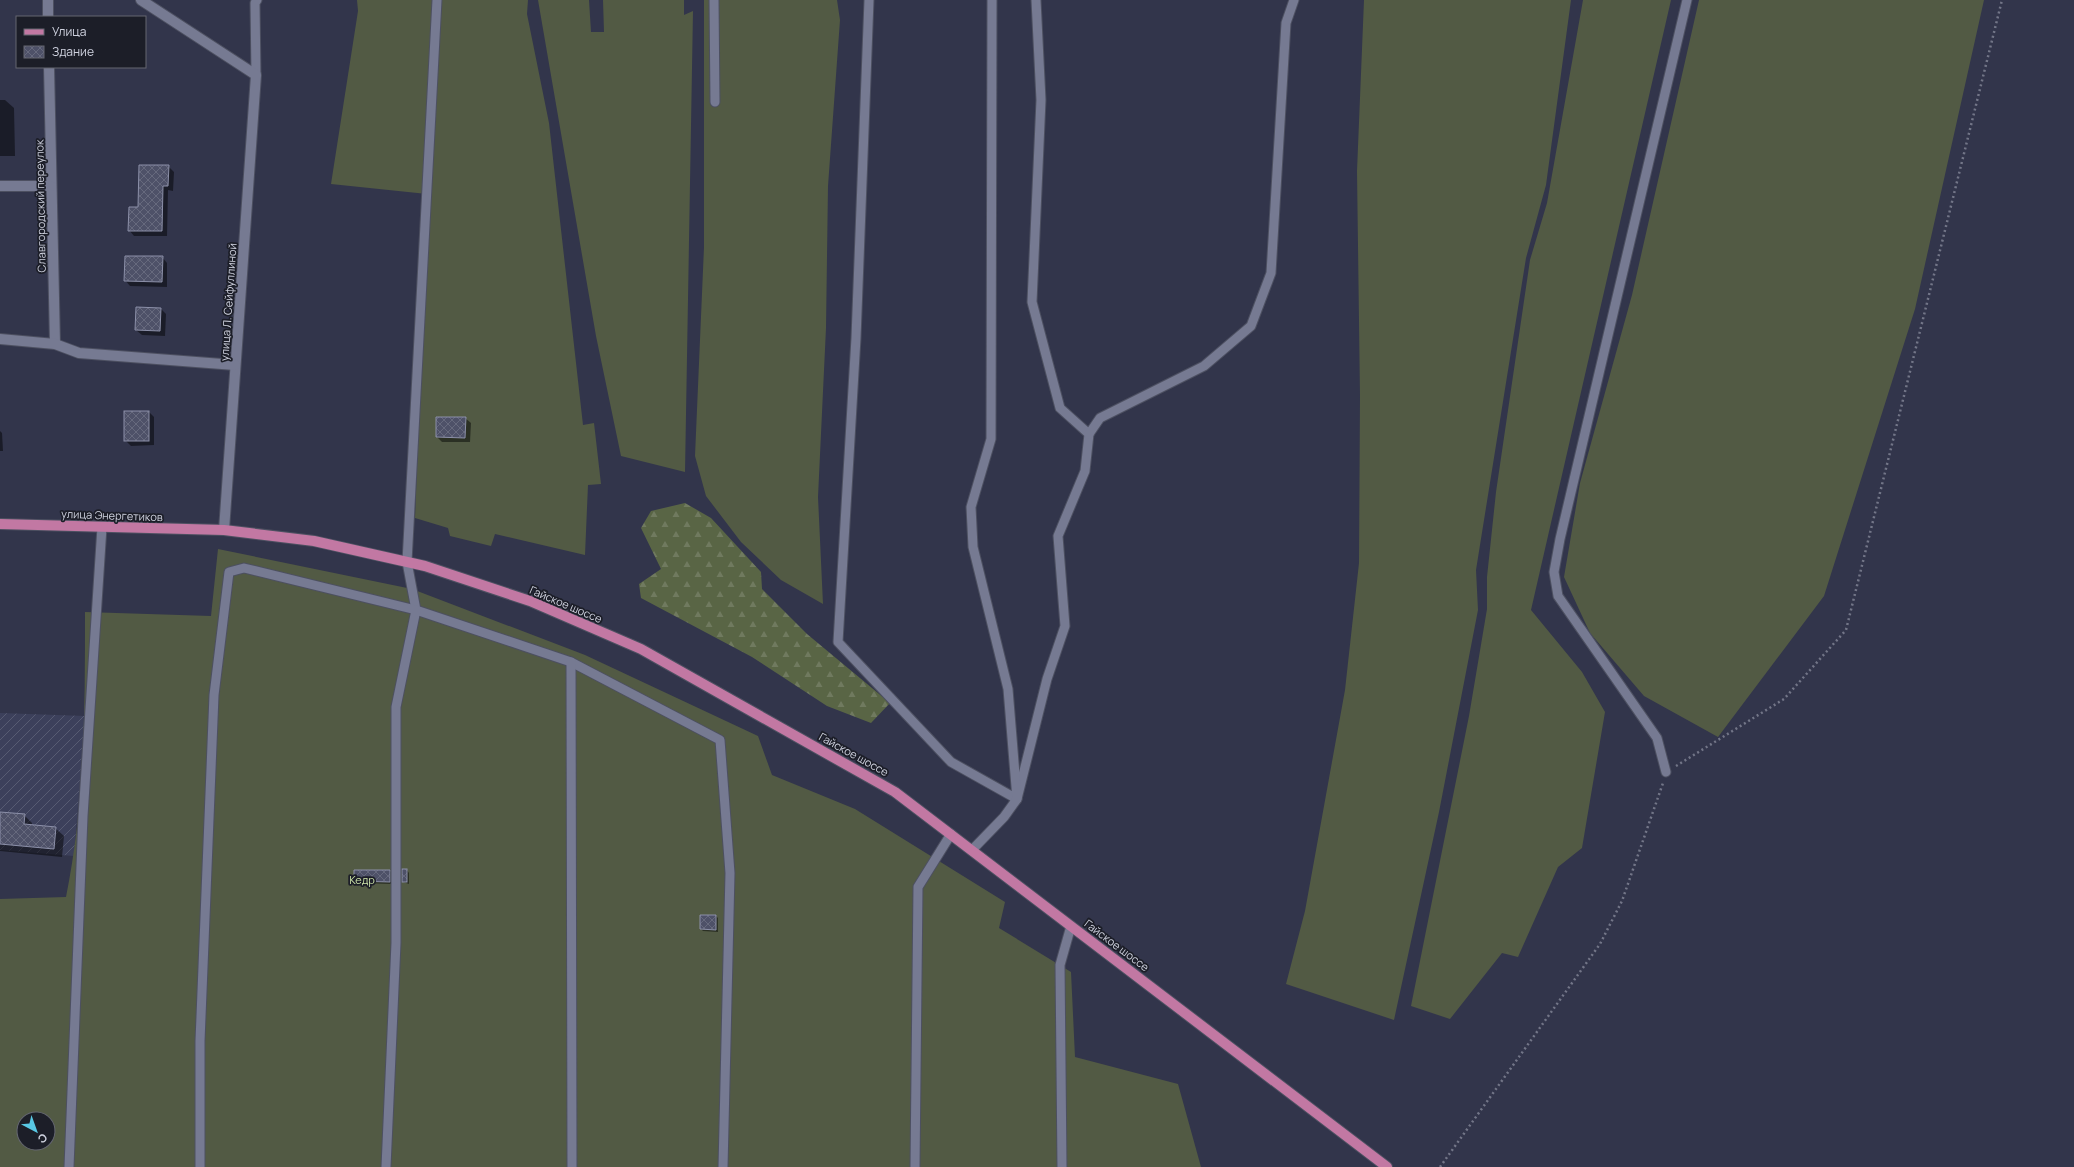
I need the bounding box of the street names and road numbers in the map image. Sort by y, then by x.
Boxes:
street label: Славгородский переулок [31,139,49,273]
street label: улица Л. Сейфуллиной [216,243,240,361]
street label: улица Энергетиков [61,506,163,524]
street label: Гайское шоссе [527,582,605,626]
street label: Гайское шоссе [817,729,892,780]
street label: Гайское шоссе [1082,916,1153,975]

